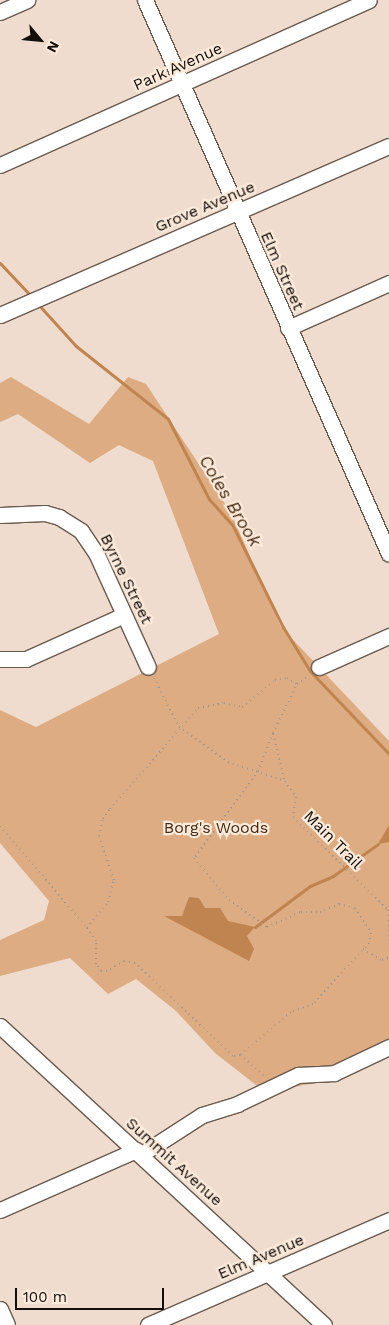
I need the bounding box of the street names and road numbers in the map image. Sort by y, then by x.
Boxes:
street label: Park Avenue [130,39,226,95]
street label: Grove Avenue [152,177,258,237]
street label: Elm Street [256,229,308,313]
street label: Byrne Street [96,531,156,627]
street label: Main Trail [300,807,366,873]
street label: Summit Avenue [122,1114,226,1210]
street label: Elm Avenue [215,1230,307,1284]

